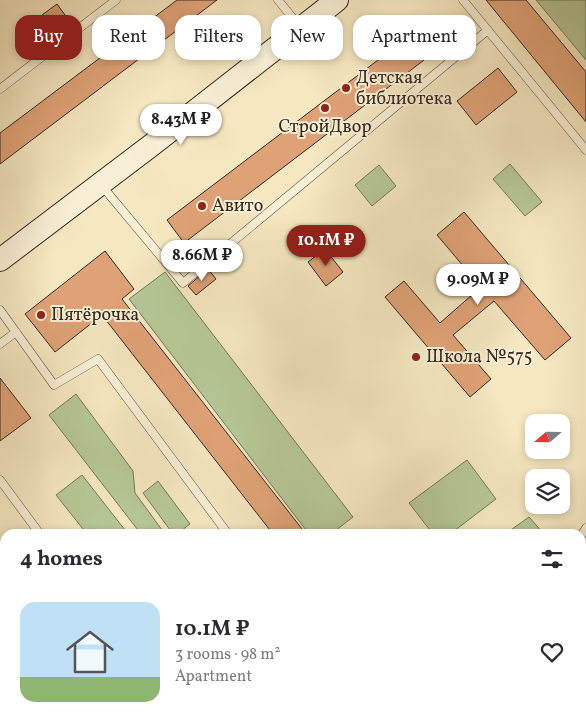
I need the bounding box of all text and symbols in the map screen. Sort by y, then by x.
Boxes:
chip: Buy [15,15,82,60]
chip: Rent [92,15,165,60]
chip: Filters [175,15,261,60]
chip: New [271,15,343,60]
chip: Apartment [353,15,476,60]
place label: Детская библиотека [356,66,452,112]
marker: Детская библиотека [340,82,352,94]
marker: СтройДвор [319,102,331,114]
pin: 8.43M ₽ [135,104,227,146]
text: 8.43M ₽ [151,109,211,131]
place label: СтройДвор [278,115,372,140]
place label: Авито [212,194,263,219]
marker: Авито [196,200,208,212]
pin: 10.1M ₽ [280,224,372,267]
text: 10.1M ₽ [298,230,354,252]
pin: 8.66M ₽ [156,240,248,282]
text: 8.66M ₽ [172,245,232,267]
pin: 9.09M ₽ [432,264,524,306]
text: 9.09M ₽ [447,269,509,291]
place label: Пятёрочка [51,303,139,328]
marker: Пятёрочка [35,309,47,321]
place label: Школа №575 [426,345,533,370]
marker: Школа №575 [410,351,422,363]
north arrow [525,414,570,459]
map controls [525,414,570,514]
button: layers [525,469,570,514]
text: 4 homes [20,545,103,574]
icon: filters [538,545,566,573]
text: 10.1M ₽ [175,615,250,644]
icon: home [60,622,120,682]
icon: heart [538,638,566,666]
text: 3 rooms · 98 m² [175,644,280,666]
text: Apartment [175,666,252,688]

